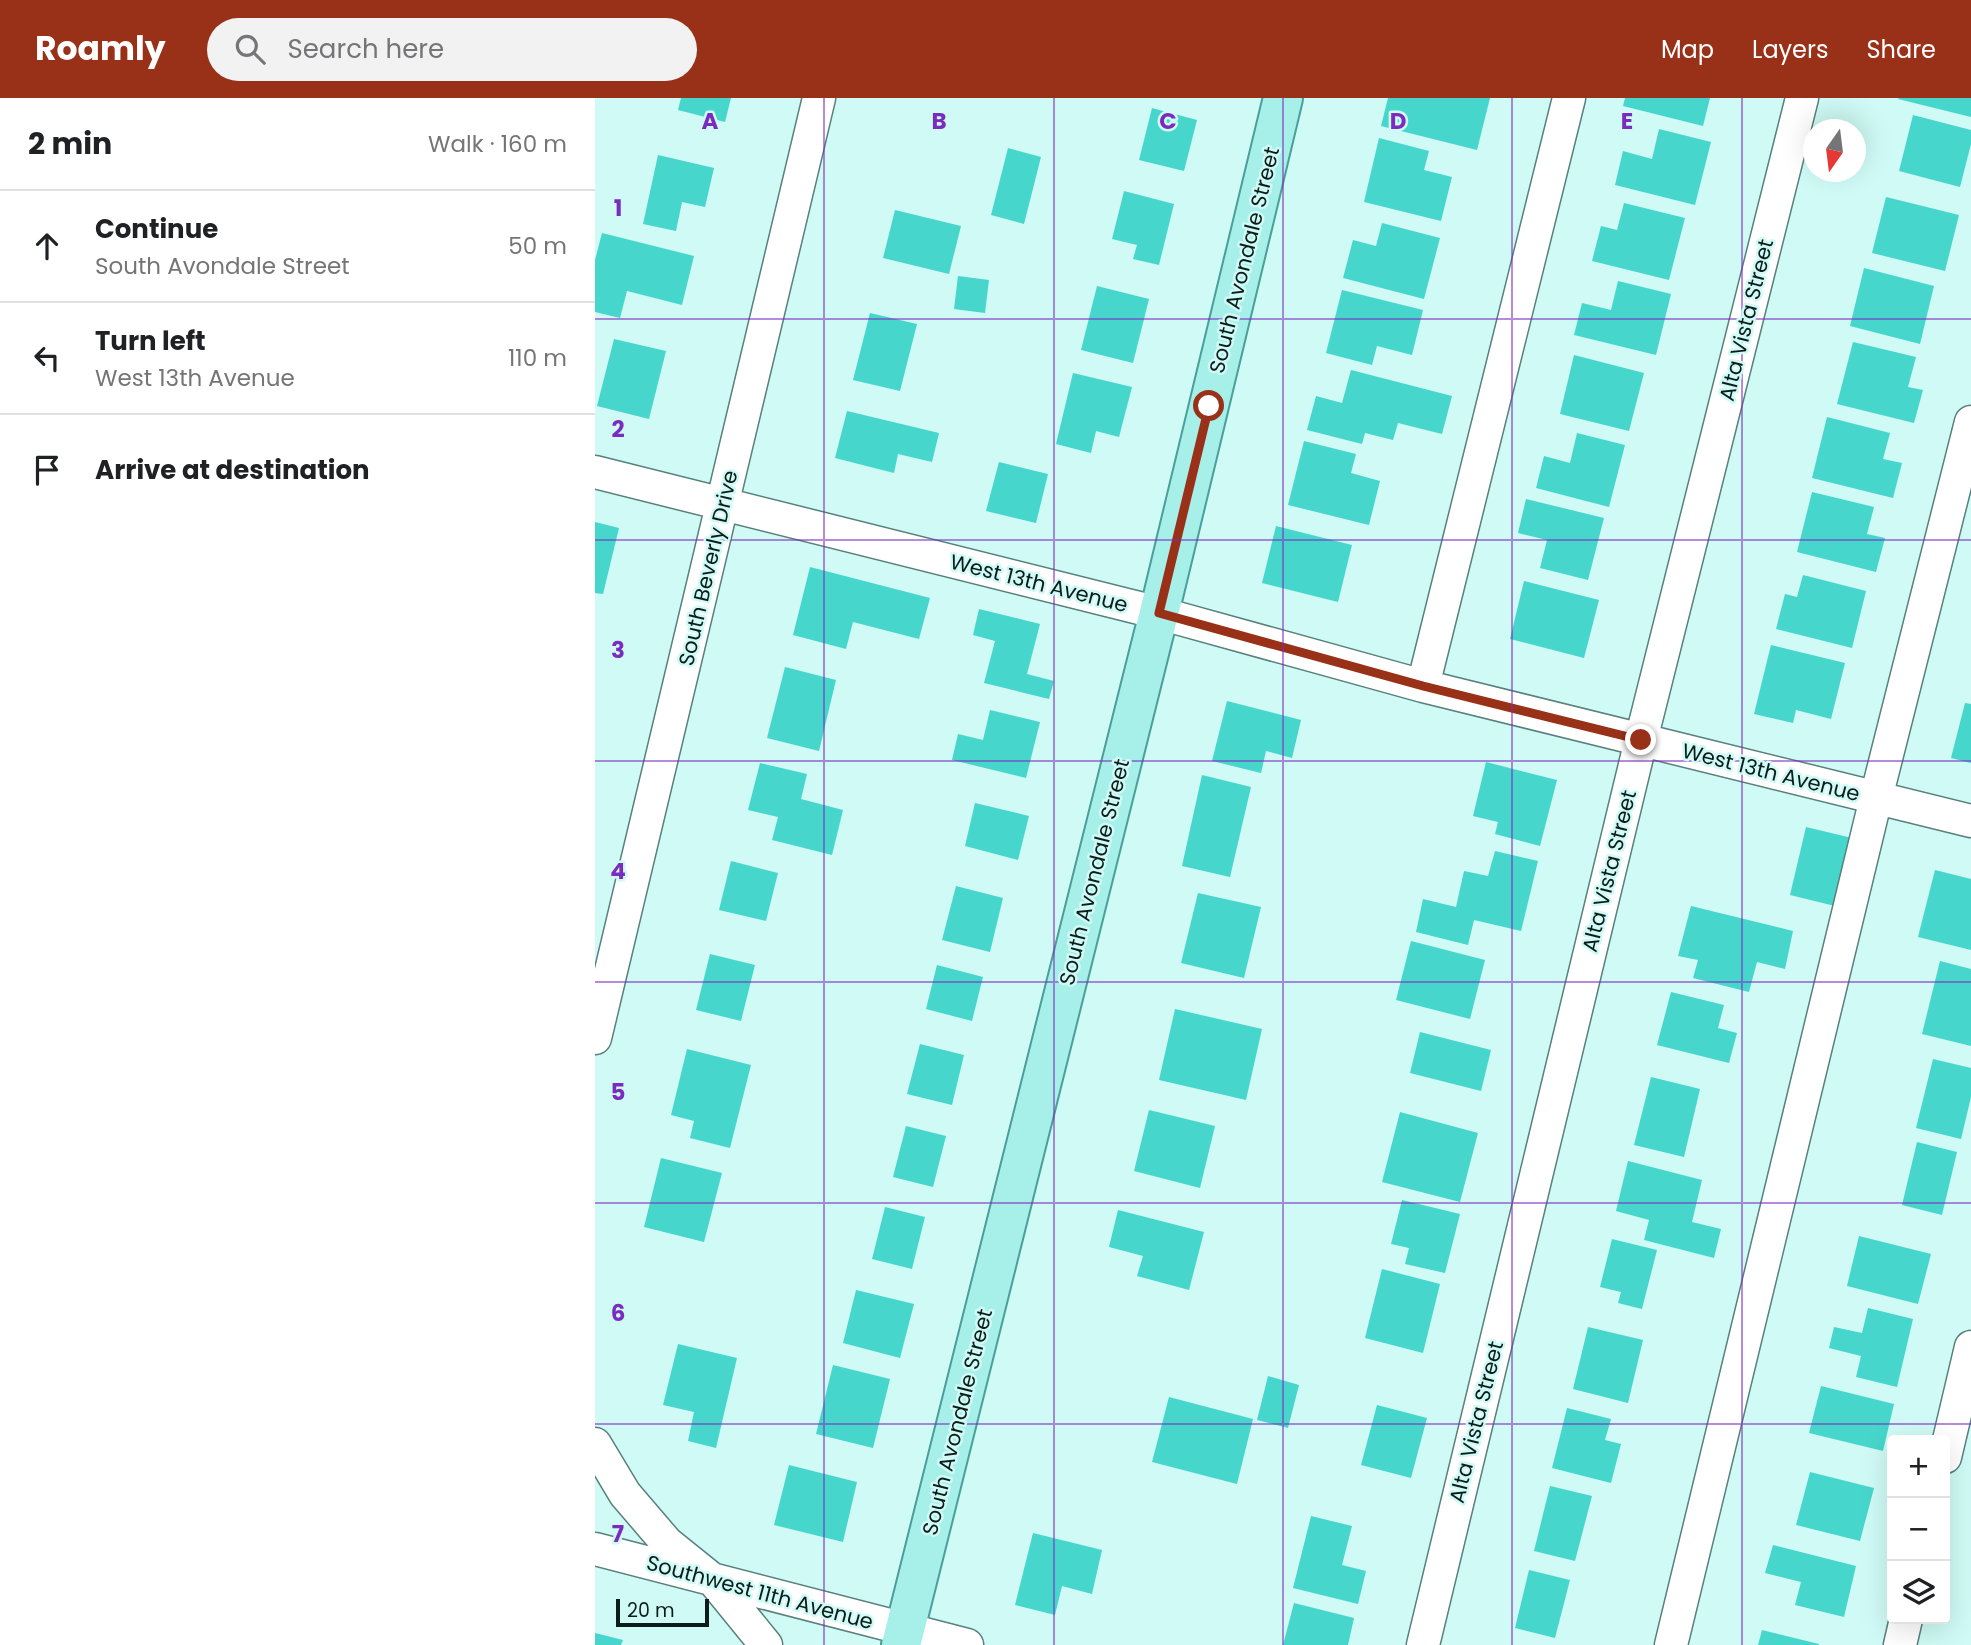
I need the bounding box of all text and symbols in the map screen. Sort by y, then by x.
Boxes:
search box [207,18,697,81]
text: Roamly [35,25,165,72]
icon: search [231,30,269,68]
text: Search here [287,31,444,67]
text: Map [1661,33,1714,66]
text: Layers [1752,33,1828,66]
text: Share [1866,33,1936,66]
text: A [702,105,719,137]
text: B [931,105,947,137]
text: C [1159,105,1177,137]
text: D [1390,105,1406,137]
text: E [1621,105,1633,137]
north arrow [1803,119,1866,182]
text: 2 min [28,122,112,165]
text: Walk · 160 m [428,128,567,160]
street label: South Avondale Street [1202,144,1286,376]
text: 1 [614,192,622,224]
text: Continue [95,211,218,247]
icon: ahead [28,227,66,265]
text: 50 m [508,230,567,262]
street label: Alta Vista Street [1712,236,1780,404]
text: South Avondale Street [95,250,350,282]
text: Turn left [95,323,206,359]
icon: left [28,339,66,377]
text: 110 m [508,342,567,374]
text: West 13th Avenue [95,362,295,394]
route start [1193,390,1224,421]
text: 2 [611,413,625,445]
icon: arrive [28,451,66,489]
text: Arrive at destination [95,452,370,488]
street label: South Beverly Drive [671,467,745,669]
street label: West 13th Avenue [947,547,1131,619]
text: 3 [611,634,625,666]
route end [1625,724,1656,755]
street label: West 13th Avenue [1679,736,1863,808]
street label: South Avondale Street [1052,756,1136,988]
street label: Alta Vista Street [1575,787,1643,955]
text: 4 [610,855,626,887]
text: 5 [611,1076,625,1108]
text: 6 [611,1297,625,1329]
street label: South Avondale Street [915,1306,999,1538]
street label: Alta Vista Street [1442,1338,1510,1506]
map controls [1887,1435,1950,1624]
button: + [1887,1435,1950,1498]
button: − [1887,1498,1950,1561]
text: 7 [612,1518,624,1550]
street label: Southwest 11th Avenue [643,1548,877,1636]
button: layers [1887,1561,1950,1624]
scale bar [616,1596,709,1628]
text: 20 m [627,1597,675,1624]

